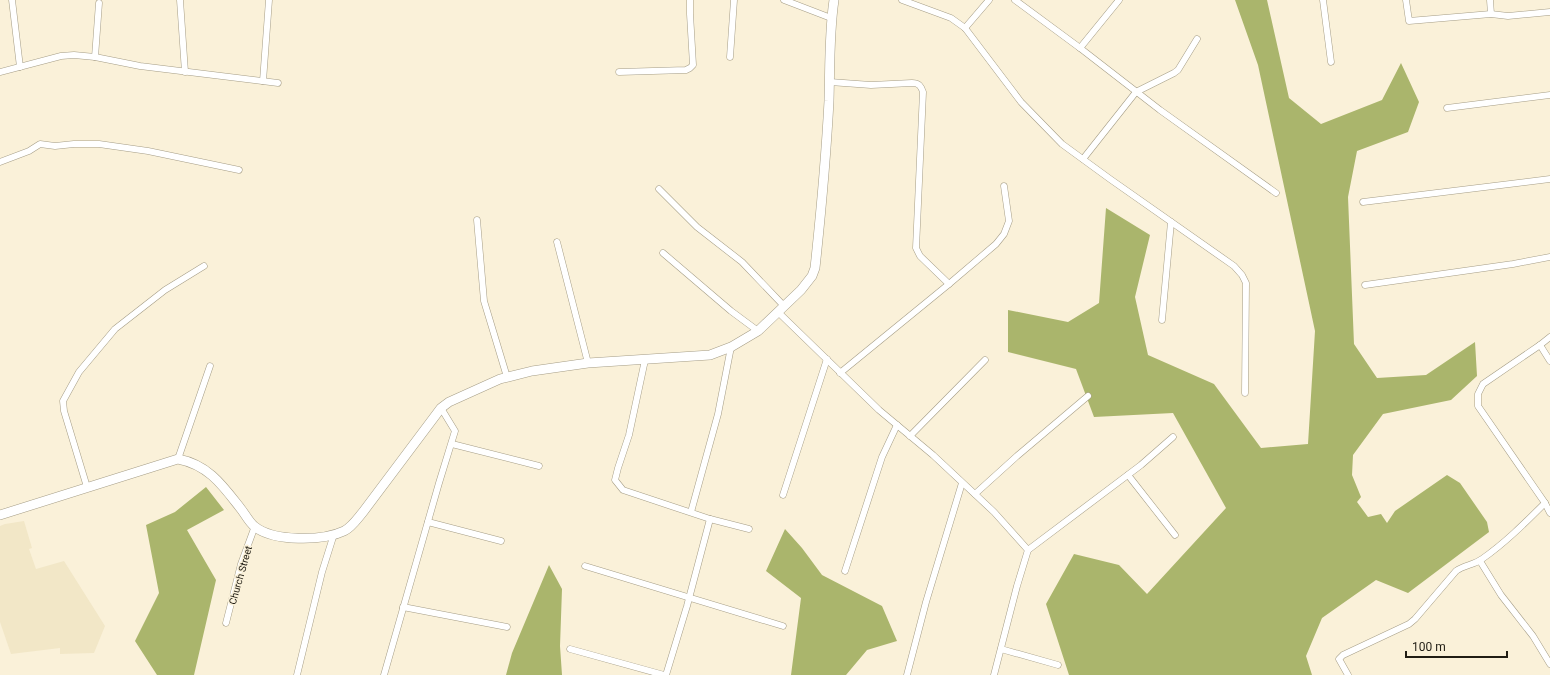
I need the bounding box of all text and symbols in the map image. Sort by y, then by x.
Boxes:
street label: Church Street [227,545,254,606]
scale bar [1406,633,1507,659]
text: 100 m [1412,640,1446,654]

